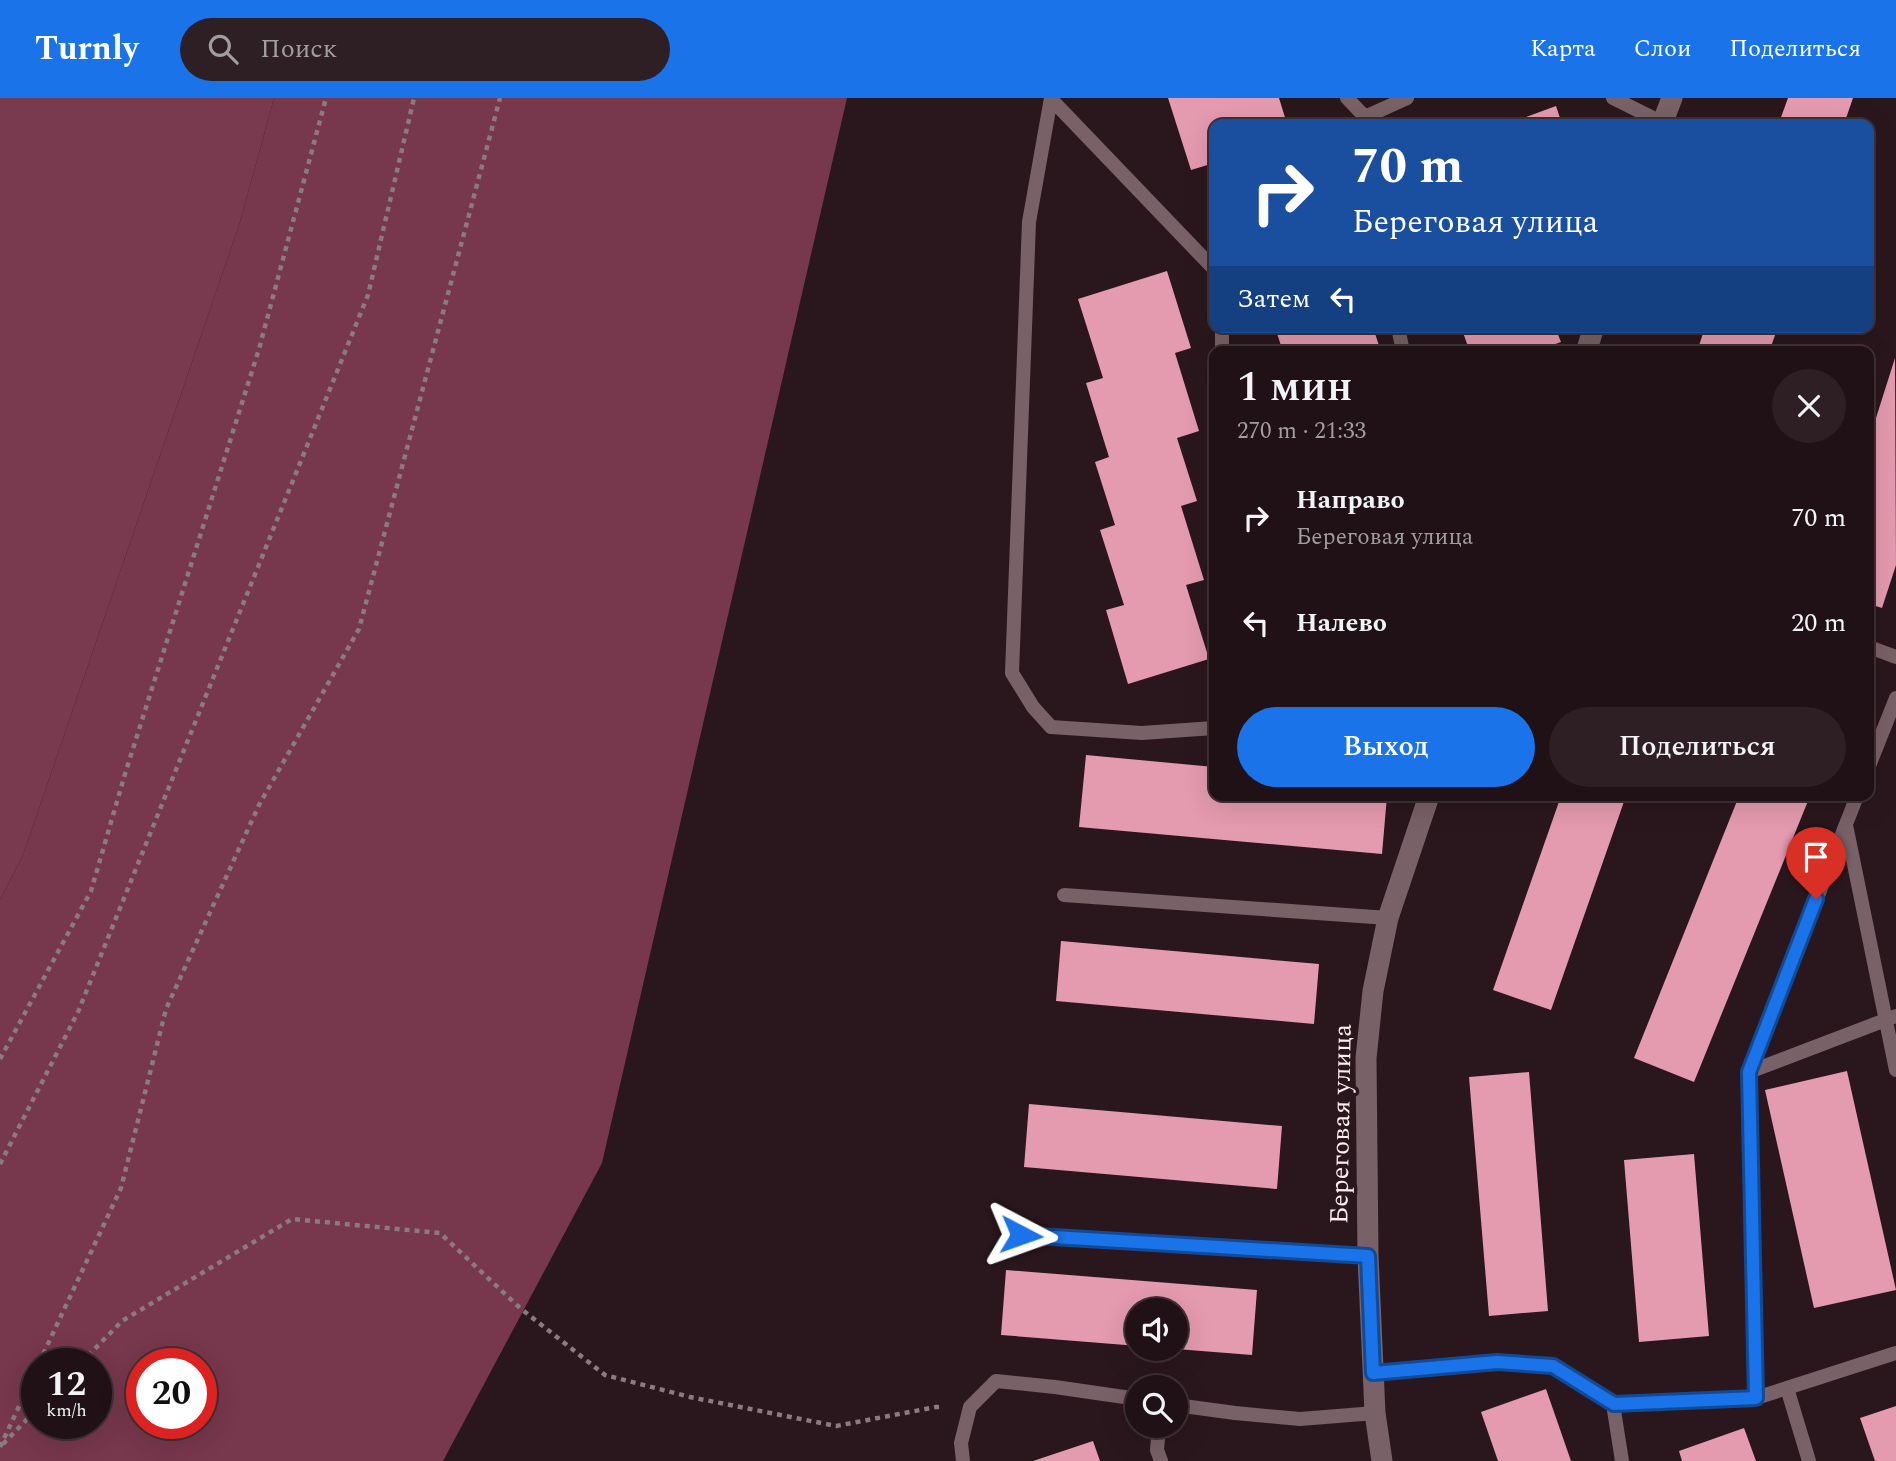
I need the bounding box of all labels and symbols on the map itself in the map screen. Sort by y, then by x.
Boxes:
pin [1786,827,1846,899]
street label: Береговая улица [1319,1023,1363,1224]
position arrow [984,1198,1058,1272]
speed limit sign: 20 [126,1348,217,1439]

